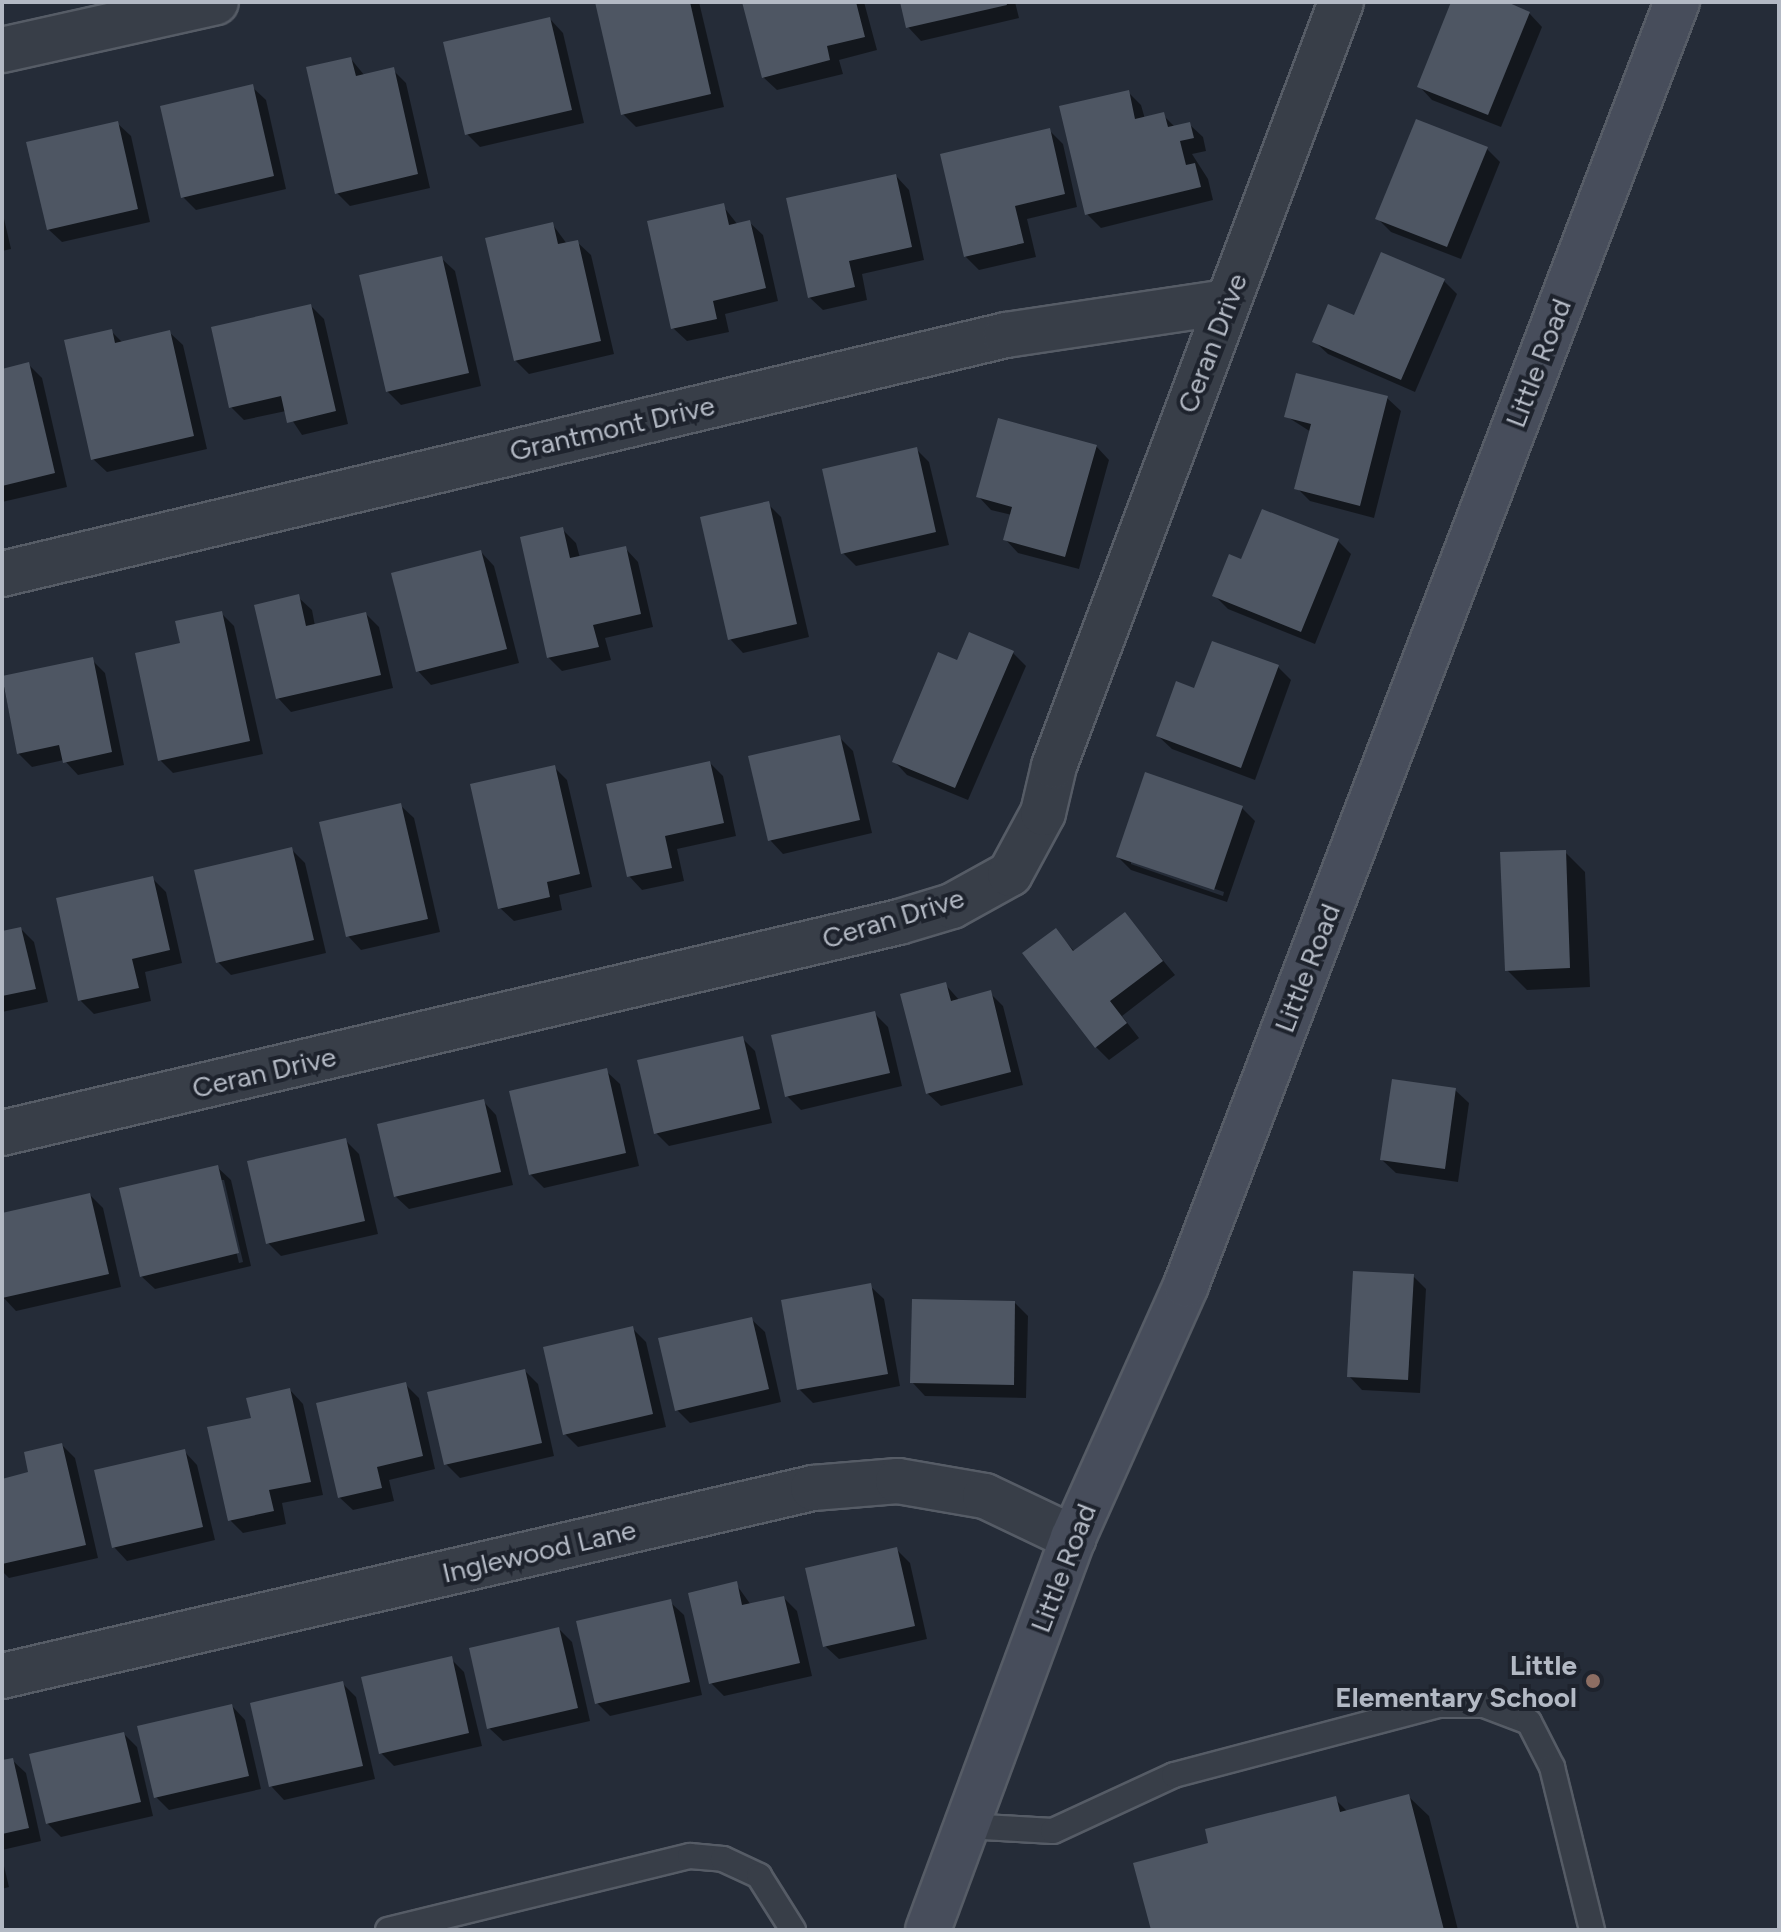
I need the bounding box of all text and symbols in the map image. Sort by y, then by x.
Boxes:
street label: Ceran Drive [1170,269,1254,417]
street label: Little Road [1498,294,1578,432]
street label: Grantmont Drive [506,388,718,468]
street label: Ceran Drive [818,881,968,955]
street label: Little Road [1267,899,1347,1037]
street label: Ceran Drive [189,1039,339,1105]
street label: Little Road [1023,1499,1103,1637]
street label: Inglewood Lane [439,1512,639,1590]
place label: Little Elementary School [1335,1648,1577,1714]
marker: Little Elementary School [1584,1672,1602,1690]

